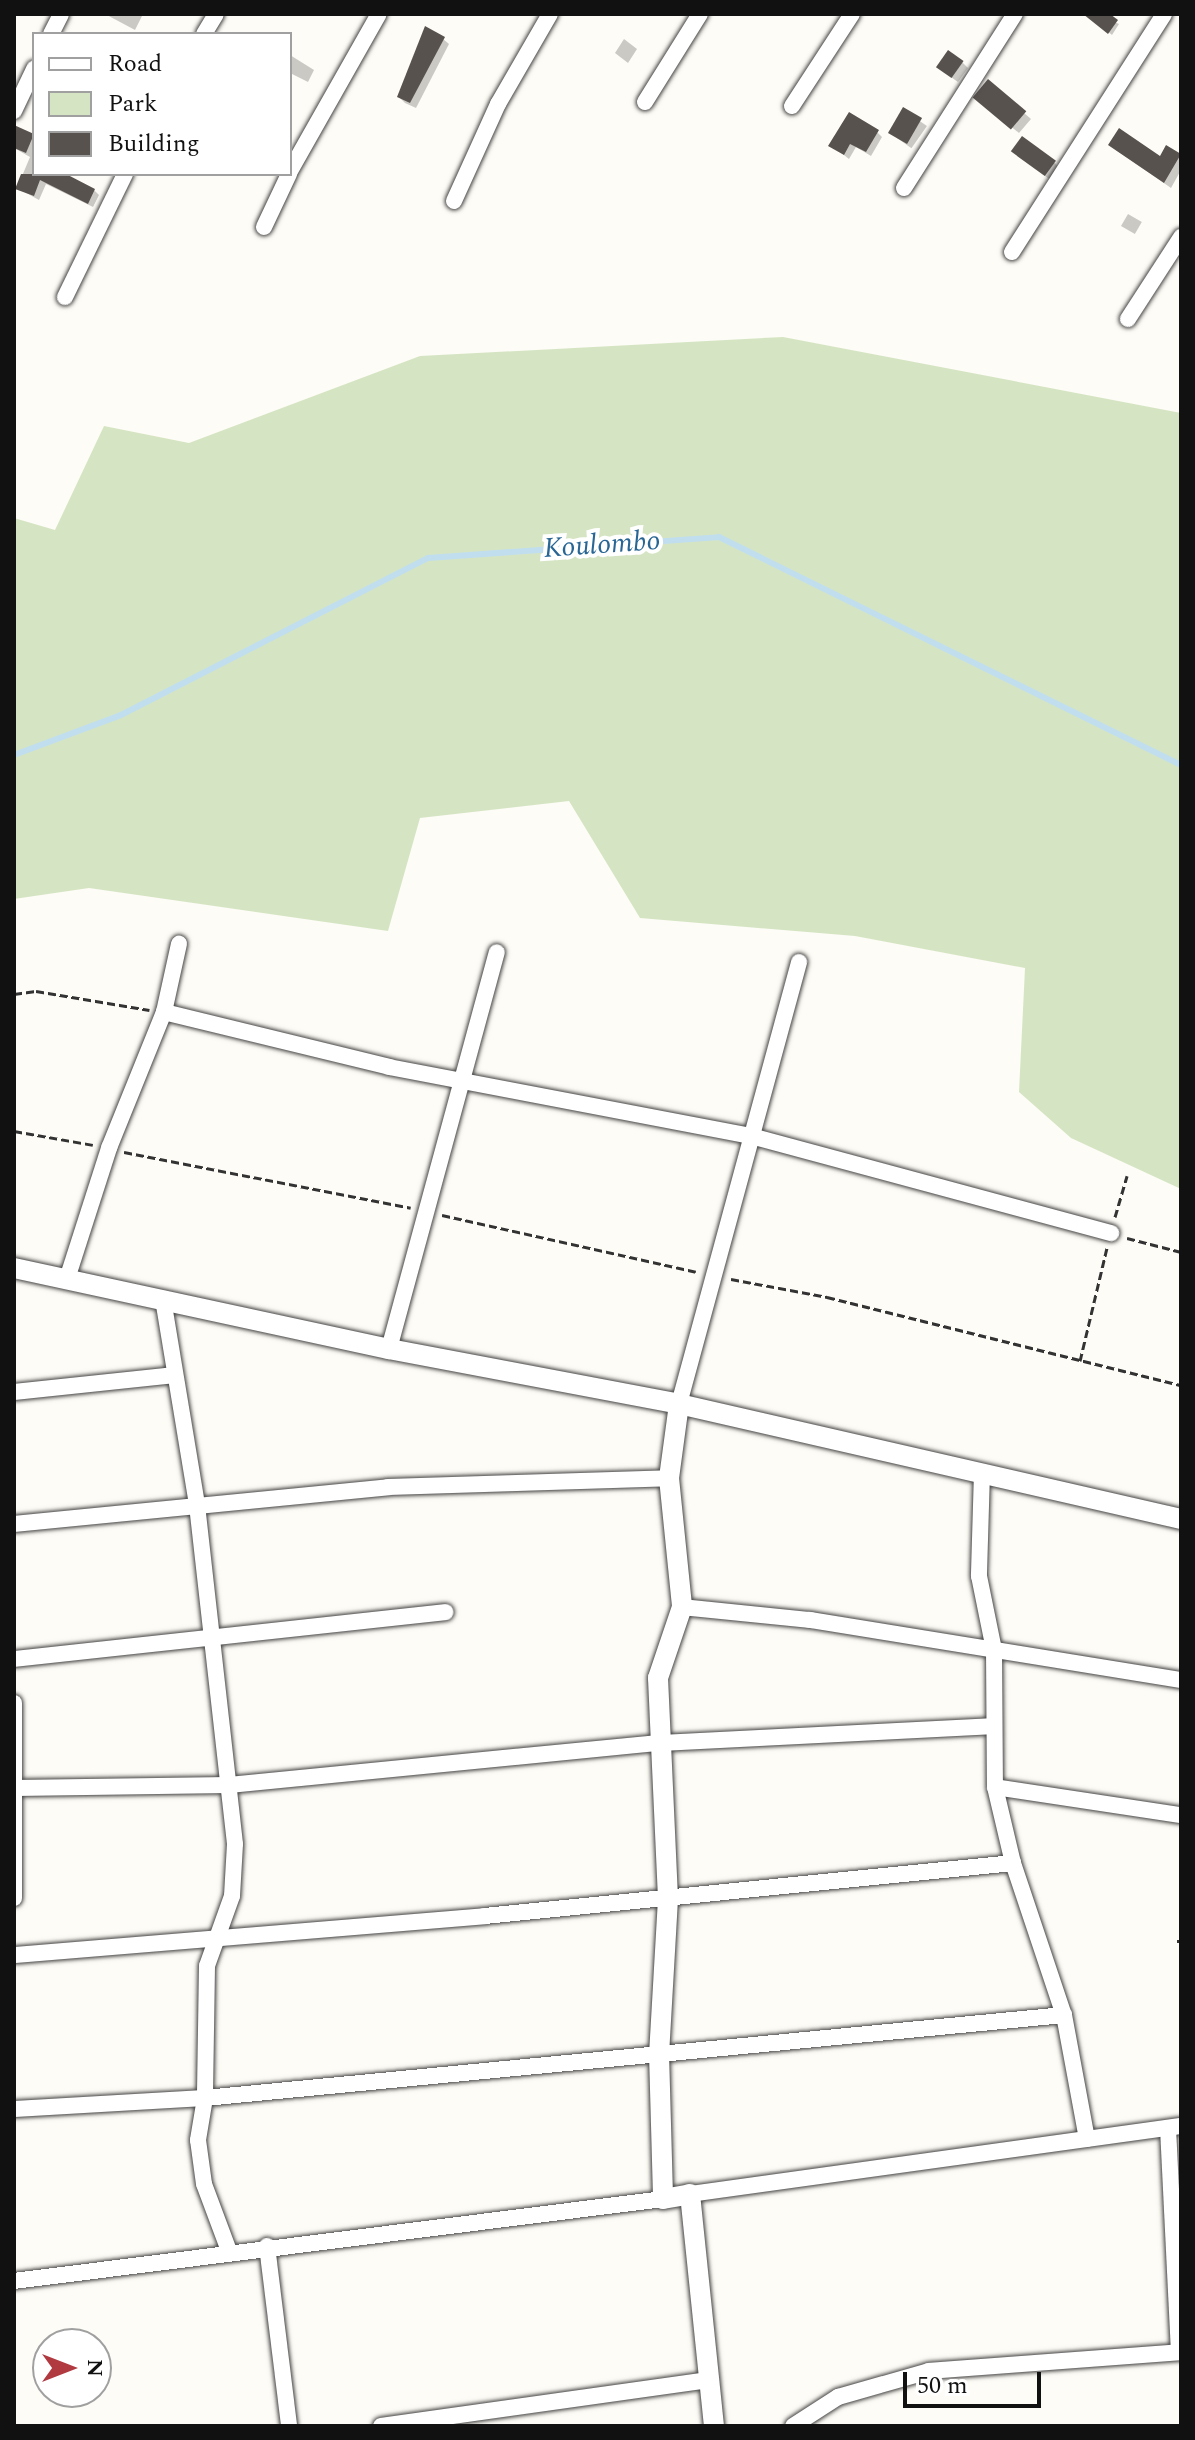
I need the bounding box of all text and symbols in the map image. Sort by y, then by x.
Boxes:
legend [32,32,292,176]
text: Road [108,46,162,82]
text: Park [108,86,158,122]
text: Building [108,126,200,162]
water label: Koulombo [542,524,662,566]
north arrow [32,2328,112,2408]
scale bar [907,2356,1045,2406]
text: N [78,2359,111,2377]
text: 50 m [917,2368,968,2404]

